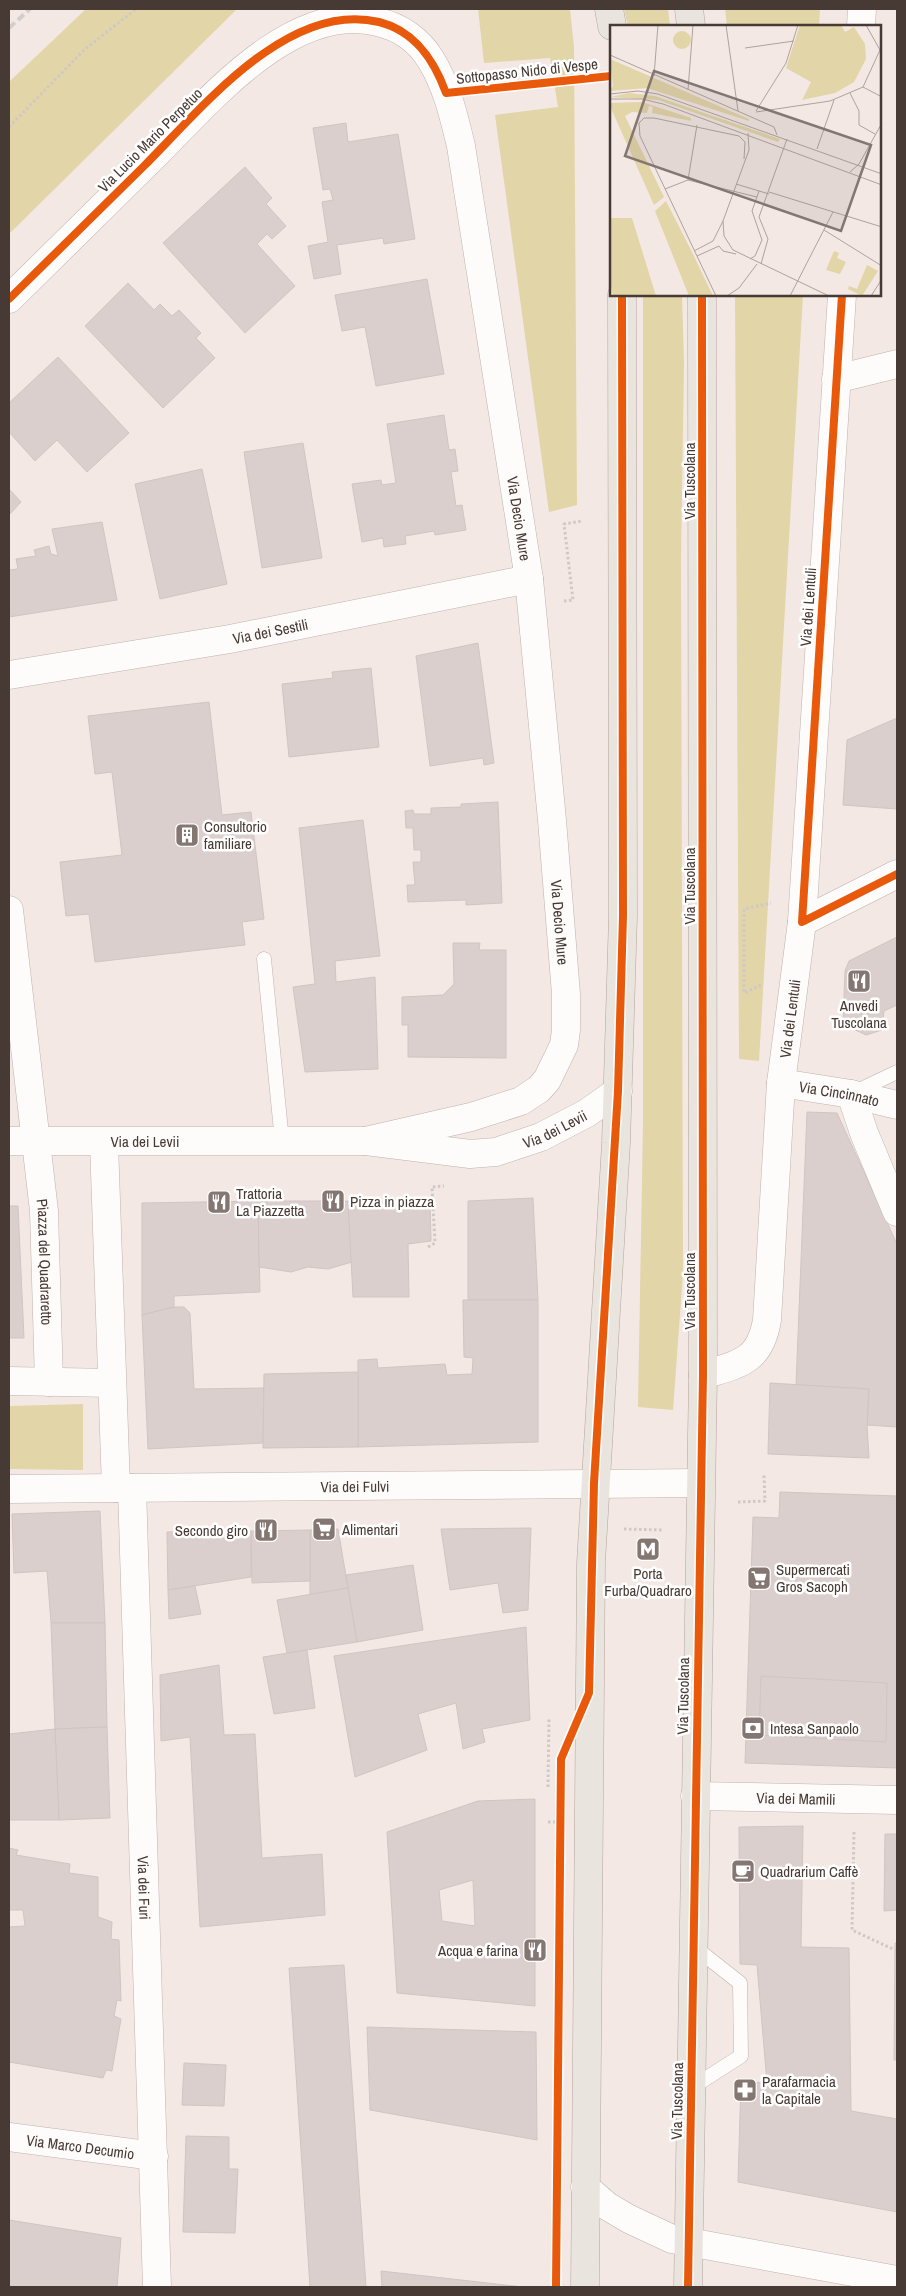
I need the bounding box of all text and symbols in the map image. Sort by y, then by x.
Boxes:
inset map [610,25,881,296]
street label: Sottopasso Nido di Vespe [455,53,599,89]
street label: Via Lucio Mario Perpetuo [93,83,207,197]
street label: Via Tuscolana [679,442,700,520]
street label: Via Decio Mure [503,475,537,562]
street label: Via dei Lentuli [795,567,821,647]
street label: Via dei Sestili [231,613,310,649]
place label: Consultorio familiare [204,816,267,854]
building icon: Consultorio familiare [174,822,200,848]
street label: Via Tuscolana [679,847,700,925]
street label: Via Decio Mure [546,879,574,966]
restaurant icon: Anvedi Tuscolana [846,968,872,994]
street label: Via dei Lentuli [774,978,805,1059]
place label: Anvedi Tuscolana [831,995,887,1033]
street label: Via Cincinnato [798,1075,882,1111]
street label: Via dei Levii [520,1105,590,1153]
street label: Via dei Levii [111,1131,179,1152]
place label: Trattoria La Piazzetta [236,1183,305,1221]
restaurant icon: Pizza in piazza [320,1188,346,1214]
restaurant icon: Trattoria La Piazzetta [206,1189,232,1215]
place label: Pizza in piazza [350,1191,434,1212]
street label: Piazza del Quadraretto [32,1198,58,1326]
street label: Via Tuscolana [679,1252,700,1330]
street label: Via dei Fulvi [320,1475,390,1497]
supermarket icon: Alimentari [311,1516,337,1542]
restaurant icon: Secondo giro [253,1517,279,1543]
place label: Alimentari [341,1519,398,1540]
place label: Secondo giro [175,1520,248,1541]
metro station icon: Porta Furba/Quadraro [635,1536,661,1562]
place label: Supermercati Gros Sacoph [776,1559,850,1597]
place label: Porta Furba/Quadraro [604,1563,692,1601]
supermarket icon: Supermercati Gros Sacoph [746,1565,772,1591]
street label: Via Tuscolana [672,1657,694,1735]
bank icon: Intesa Sanpaolo [740,1715,766,1741]
place label: Intesa Sanpaolo [770,1718,859,1739]
street label: Via dei Mamili [756,1787,836,1809]
street label: Via dei Furi [133,1855,156,1920]
cafe icon: Quadrarium Caffè [730,1858,756,1884]
place label: Quadrarium Caffè [760,1861,858,1882]
restaurant icon: Acqua e farina [522,1937,548,1963]
place label: Acqua e farina [437,1940,518,1961]
street label: Via Tuscolana [666,2062,688,2140]
place label: Parafarmacia la Capitale [762,2071,836,2109]
pharmacy icon: Parafarmacia la Capitale [732,2077,758,2103]
street label: Via Marco Decumio [25,2129,136,2164]

